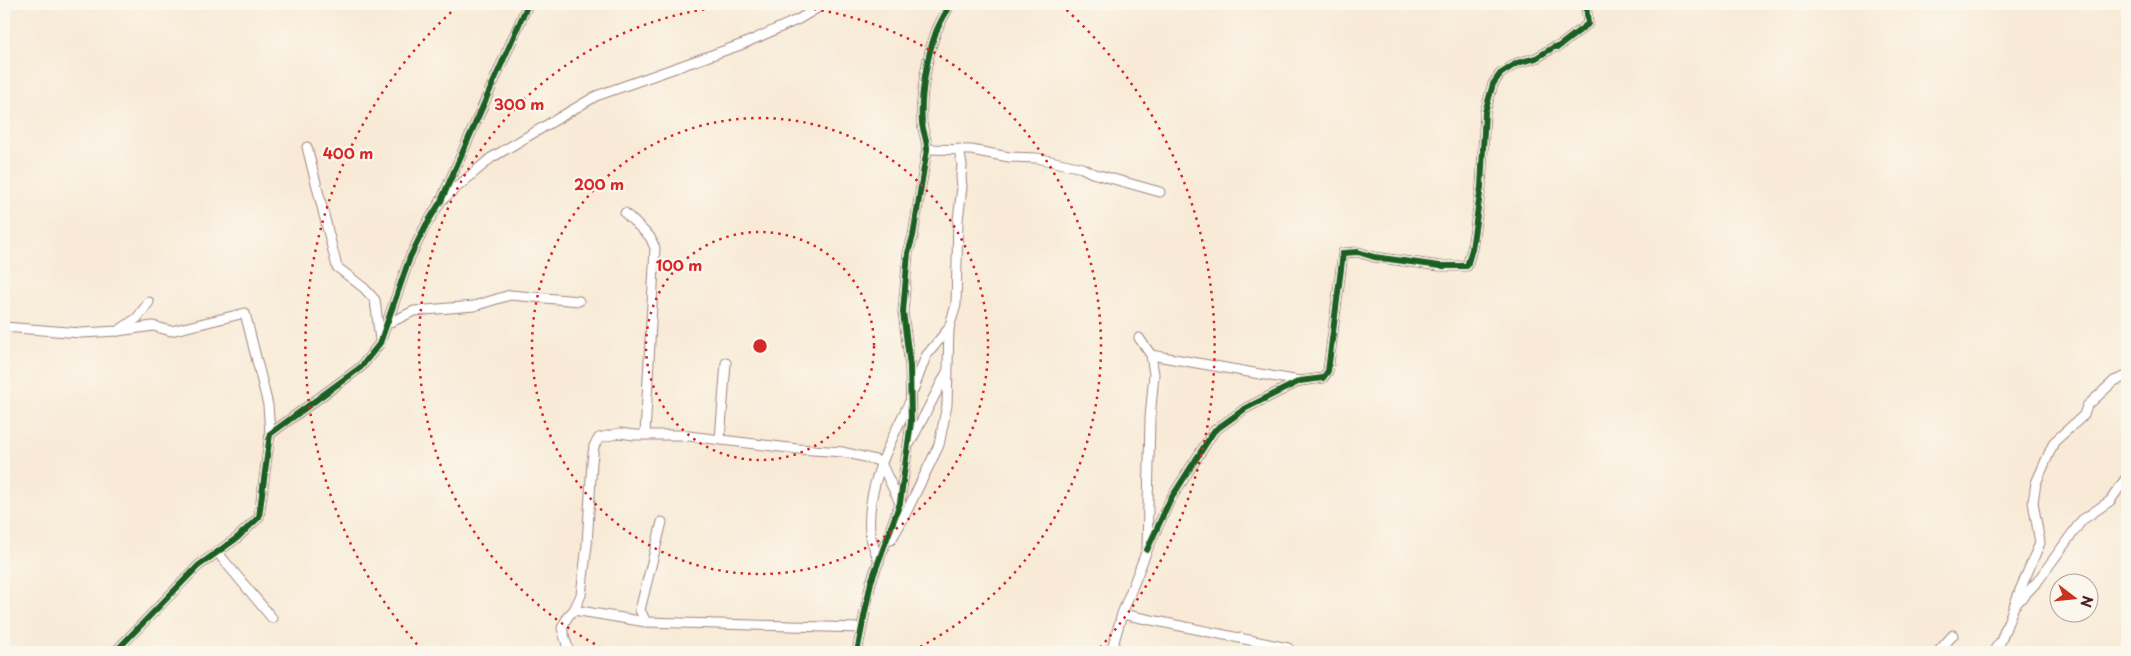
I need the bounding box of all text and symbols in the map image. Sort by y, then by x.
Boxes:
text: 300 m [494,92,544,115]
text: 400 m [323,141,373,164]
text: 200 m [574,172,624,195]
text: 100 m [656,253,702,276]
centre of rings [751,337,769,355]
north arrow [2048,574,2098,624]
text: N [2075,593,2099,610]

